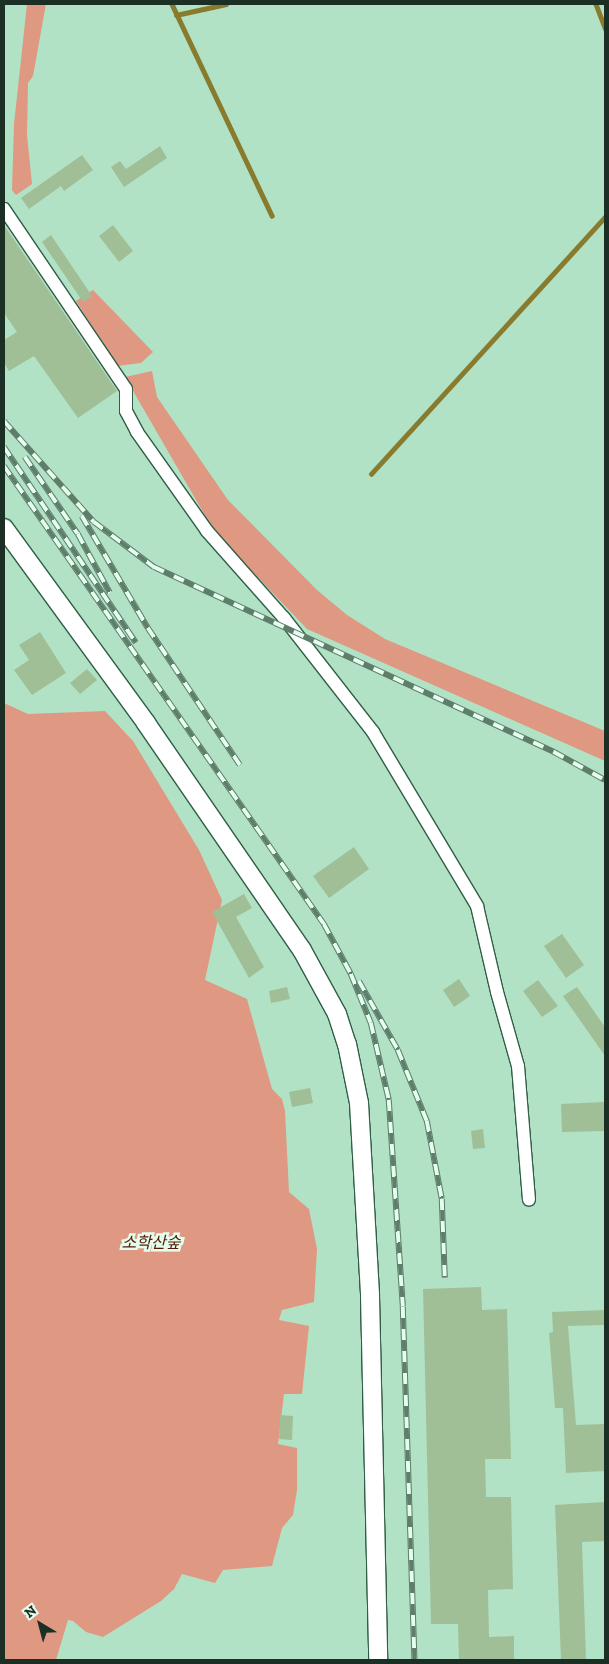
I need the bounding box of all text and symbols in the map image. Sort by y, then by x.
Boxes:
park label: 소학산숲 [122,1233,180,1253]
north arrow [15,1599,65,1649]
text: N [21,1602,40,1622]

